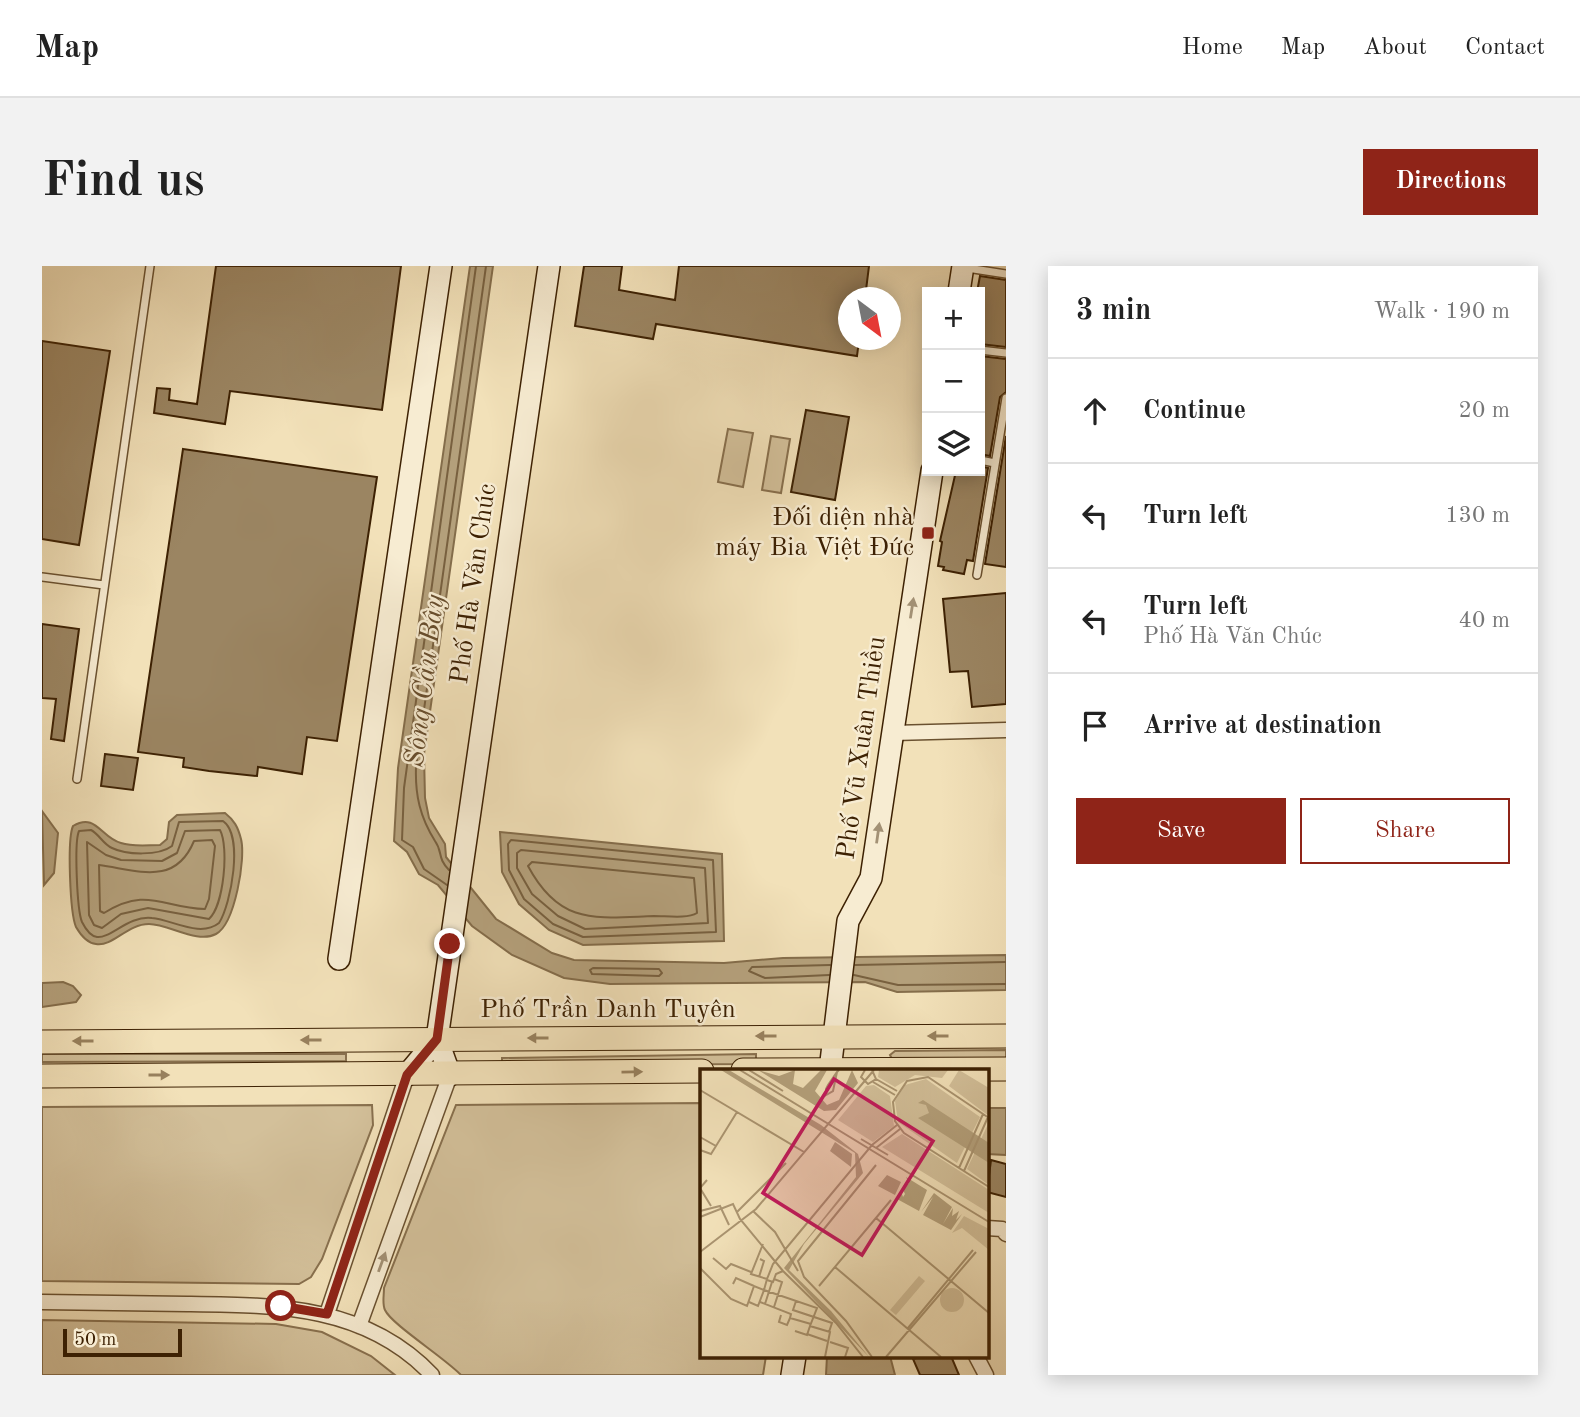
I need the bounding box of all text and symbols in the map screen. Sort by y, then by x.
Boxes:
text: Map [35,32,99,65]
text: Home [1182,36,1243,60]
text: Map [1281,36,1325,60]
text: About [1363,36,1427,60]
text: Contact [1465,36,1545,60]
button: Directions [1363,149,1538,215]
text: Find us [42,158,205,207]
north arrow [838,287,901,350]
map controls [922,287,985,476]
button: + [922,287,985,350]
text: 3 min [1076,296,1151,326]
text: Walk · 190 m [1374,300,1510,323]
button: − [922,350,985,413]
icon: ahead [1076,392,1114,430]
text: Continue [1143,398,1246,424]
text: 20 m [1459,399,1510,422]
button: layers [922,413,985,476]
street label: Phố Hà Văn Chúc [447,482,501,686]
icon: left [1076,497,1114,535]
text: Turn left [1143,503,1248,529]
text: 130 m [1445,504,1510,527]
place label: Đối diện nhà máy Bia Việt Đức [715,505,914,561]
marker: Đối diện nhà máy Bia Việt Đức [920,525,936,541]
water label: Sông Cầu Bây [399,592,451,769]
text: Turn left [1143,594,1248,620]
one-way arrow [906,597,917,619]
icon: left [1076,602,1114,640]
text: 40 m [1459,609,1510,632]
text: Phố Hà Văn Chúc [1143,625,1322,648]
street label: Phố Vũ Xuân Thiều [831,634,891,861]
icon: arrive [1076,707,1114,745]
text: Arrive at destination [1143,713,1382,739]
button: Save [1076,798,1286,864]
button: Share [1300,798,1510,864]
one-way arrow [873,822,884,844]
route end [434,928,465,959]
street label: Phố Trần Danh Tuyên [480,995,736,1023]
one-way arrow [754,1030,776,1042]
one-way arrow [927,1030,949,1042]
one-way arrow [527,1032,549,1044]
one-way arrow [299,1034,321,1046]
one-way arrow [72,1035,94,1047]
one-way arrow [621,1066,643,1078]
one-way arrow [148,1069,170,1081]
inset map [700,1069,988,1358]
one-way arrow [377,1251,388,1272]
route start [265,1290,296,1321]
scale bar [63,1326,182,1358]
text: 50 m [74,1331,116,1350]

